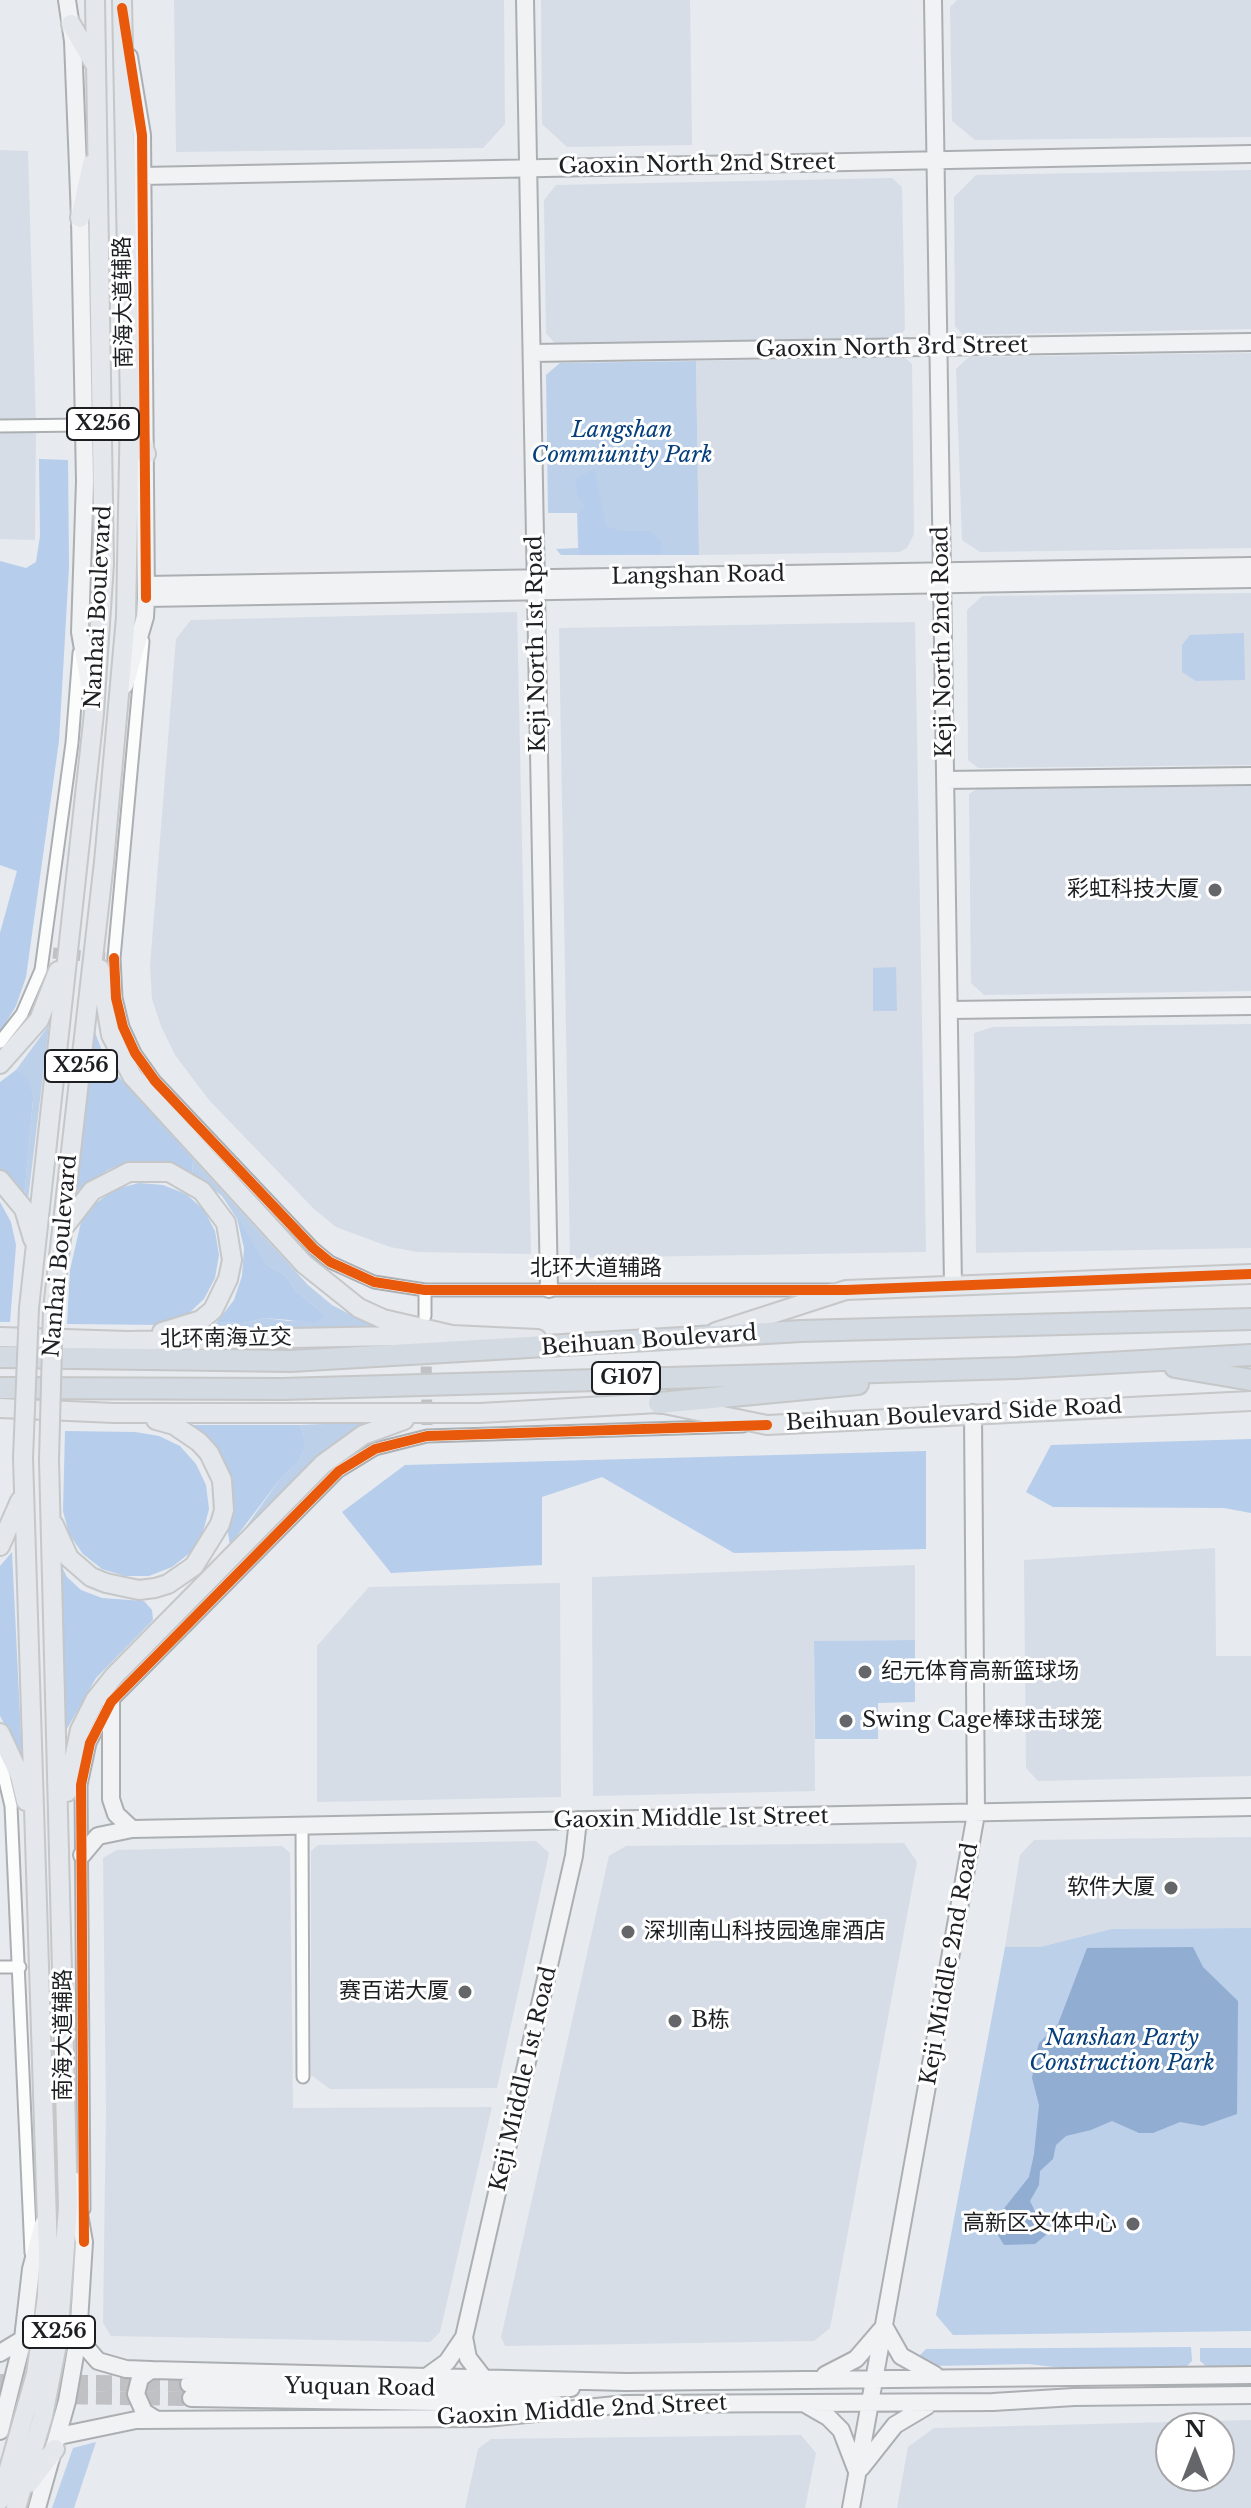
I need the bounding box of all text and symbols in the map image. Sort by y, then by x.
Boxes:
street label: Gaoxin North 2nd Street [558,149,836,181]
street label: 南海大道辅路 [110,236,138,368]
street label: Gaoxin North 3rd Street [756,332,1028,364]
road number: X256 [67,408,139,440]
park label: Langshan Commiunity Park [531,418,713,470]
street label: Nanhai Boulevard [80,505,118,709]
street label: Keji North 2nd Road [928,526,958,758]
street label: Keji North 1st Rpad [522,535,552,753]
street label: Langshan Road [611,561,785,591]
place label: 彩虹科技大厦 [1067,877,1199,903]
marker: 彩虹科技大厦 [1206,881,1224,899]
road number: X256 [45,1050,117,1082]
street label: Nanhai Boulevard [39,1153,83,1359]
street label: 北环大道辅路 [530,1256,662,1282]
street label: Beihuan Boulevard [540,1320,758,1362]
street label: 北环南海立交 [160,1325,292,1353]
road number: G107 [592,1362,660,1394]
street label: Beihuan Boulevard Side Road [785,1393,1123,1437]
place label: 纪元体育高新篮球场 [881,1659,1079,1685]
marker: 纪元体育高新篮球场 [856,1663,874,1681]
place label: Swing Cage棒球击球笼 [862,1708,1102,1734]
marker: Swing Cage棒球击球笼 [837,1712,855,1730]
street label: Gaoxin Middle 1st Street [553,1803,829,1835]
street label: Keji Middle 2nd Road [916,1841,984,2087]
place label: 软件大厦 [1067,1875,1155,1901]
marker: 软件大厦 [1162,1879,1180,1897]
place label: 深圳南山科技园逸扉酒店 [644,1919,886,1945]
marker: 深圳南山科技园逸扉酒店 [619,1923,637,1941]
street label: Keji Middle 1st Road [485,1964,563,2194]
street label: 南海大道辅路 [51,1969,77,2101]
place label: 赛百诺大厦 [339,1979,449,2005]
marker: 赛百诺大厦 [456,1983,474,2001]
place label: B栋 [691,2008,730,2034]
marker: B栋 [666,2012,684,2030]
park label: Nanshan Party Construction Park [1029,2026,1215,2078]
place label: 高新区文体中心 [963,2211,1117,2237]
marker: 高新区文体中心 [1124,2215,1142,2233]
road number: X256 [23,2316,95,2348]
street label: Yuquan Road [284,2373,436,2403]
street label: Gaoxin Middle 2nd Street [436,2390,728,2432]
north arrow [1155,2412,1235,2492]
text: N [1185,2416,1205,2443]

